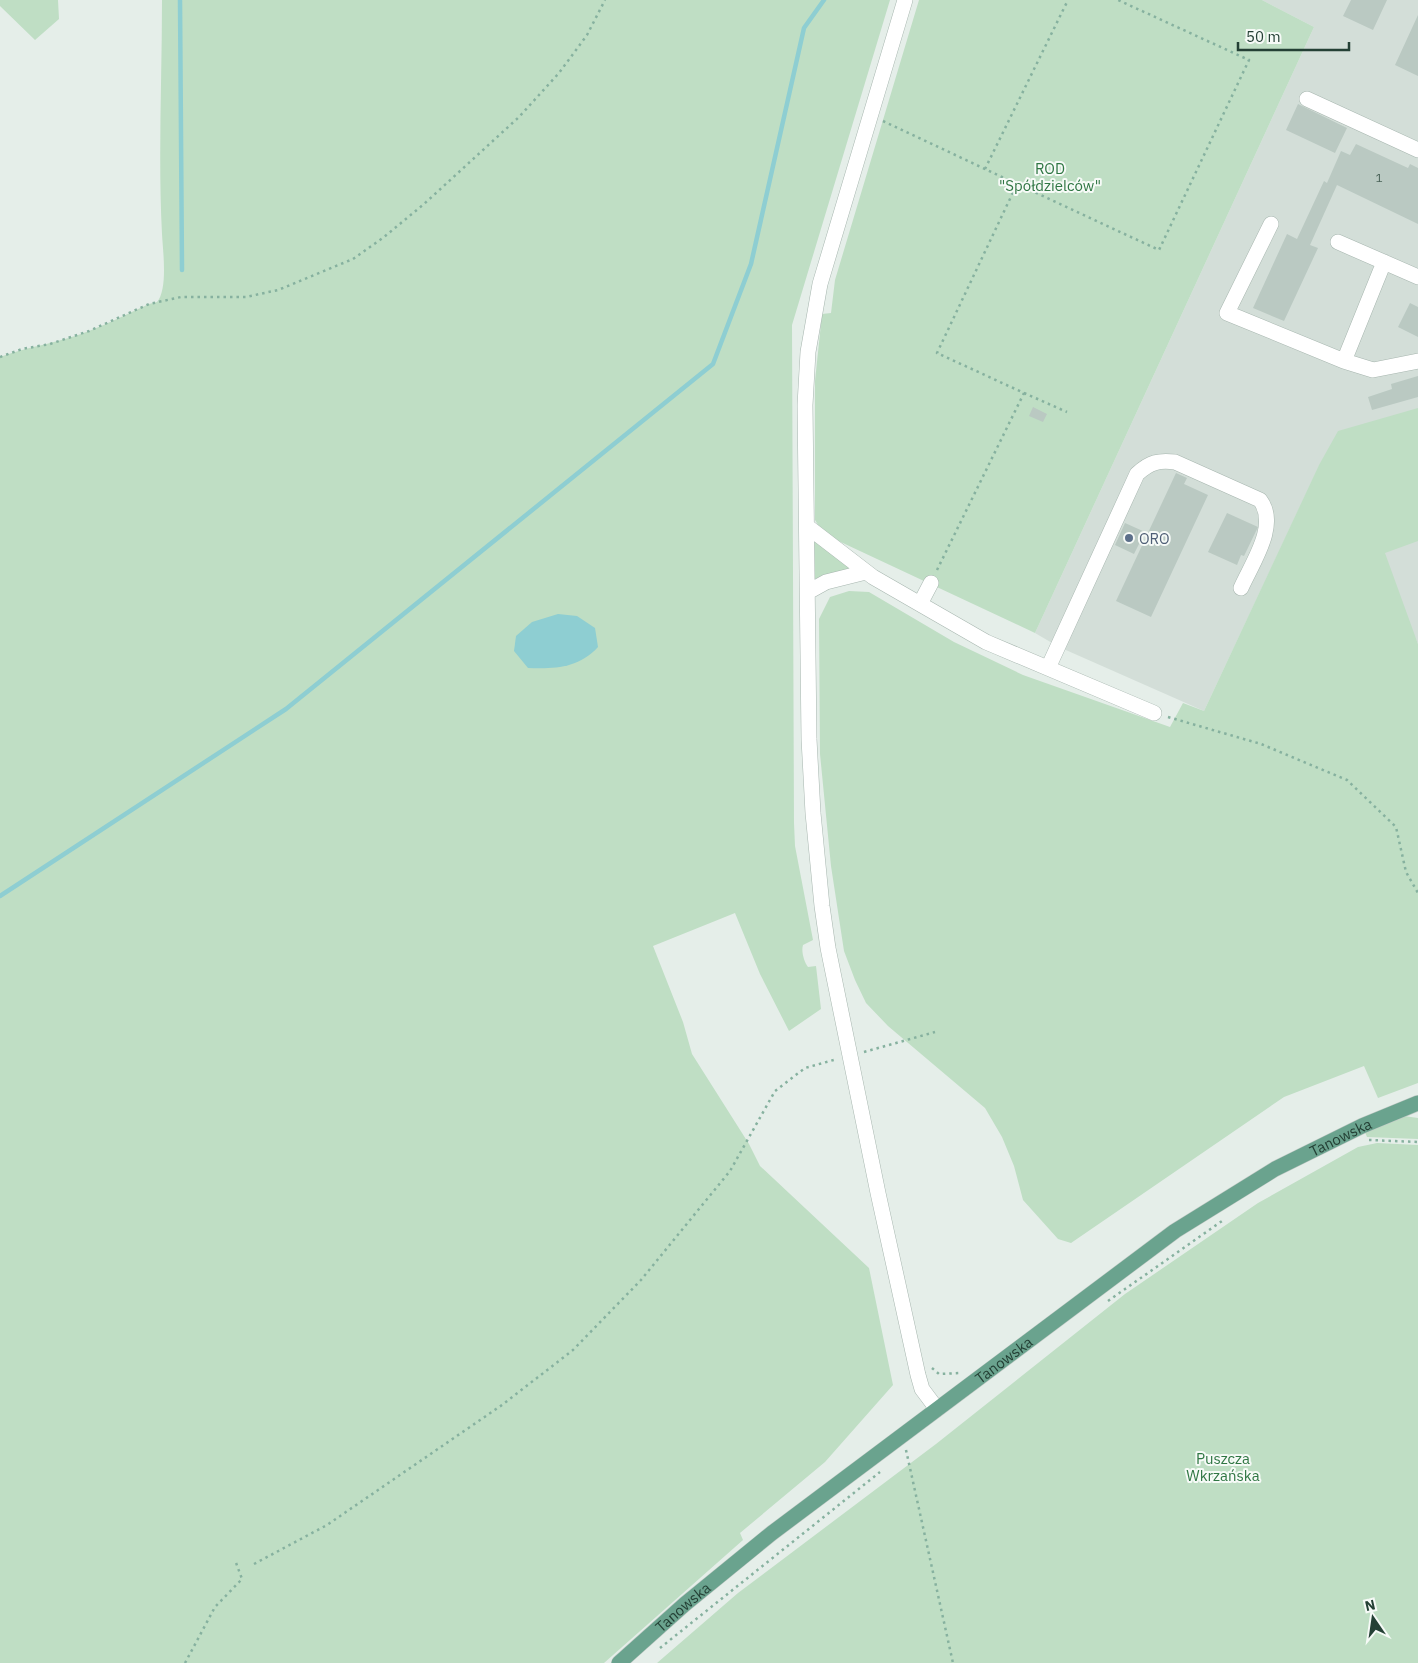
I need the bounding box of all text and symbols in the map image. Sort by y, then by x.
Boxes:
scale bar [1238,20,1349,52]
text: 50 m [1246,27,1281,46]
park label: ROD "Spółdzielców" [999,159,1101,195]
house number: 1 [1375,170,1383,185]
place label: ORO [1139,529,1170,548]
marker: ORO [1123,532,1135,544]
street label: Tanowska [1306,1114,1374,1160]
street label: Tanowska [971,1332,1036,1387]
park label: Puszcza Wkrzańska [1186,1449,1260,1485]
street label: Tanowska [651,1578,714,1636]
north arrow [1348,1593,1398,1643]
text: N [1363,1595,1377,1615]

